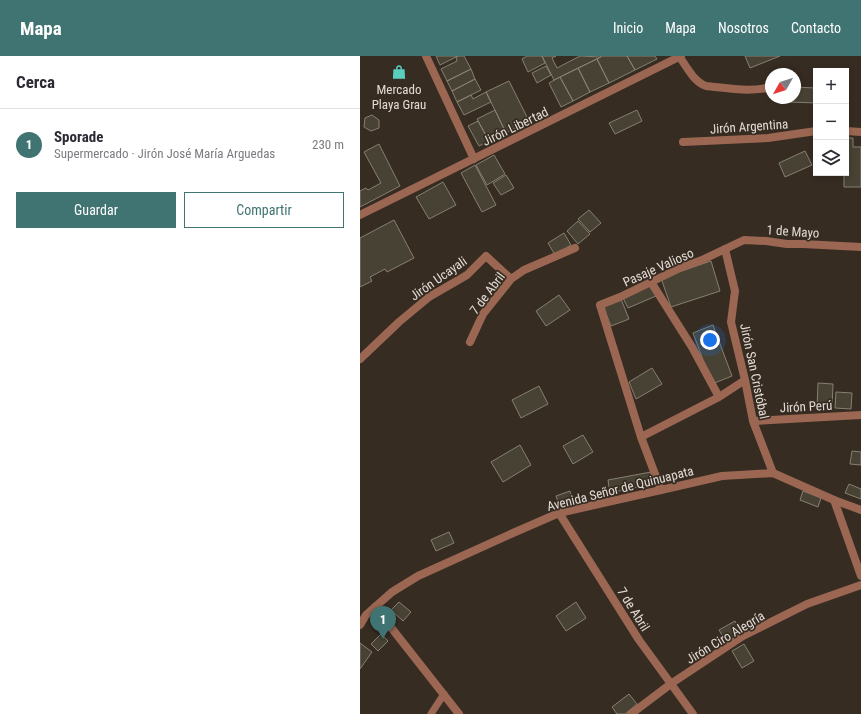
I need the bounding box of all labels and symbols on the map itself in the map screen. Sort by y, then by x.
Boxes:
shop icon: Mercado Playa Grau [391,64,407,80]
north arrow [765,68,801,104]
place label: Mercado Playa Grau [372,82,426,112]
street label: Jirón Libertad [480,104,551,149]
street label: Jirón Argentina [709,116,789,137]
street label: 1 de Mayo [766,222,820,241]
street label: Pasaje Valioso [621,245,696,290]
street label: Jirón Ucayali [407,253,470,303]
street label: 7 de Abril [467,269,508,317]
street label: Jirón San Cristóbal [737,322,772,420]
your location [700,330,720,350]
street label: Jirón Perú [779,398,833,415]
street label: Avenida Señor de Quinuapata [545,463,695,514]
street label: 7 de Abril [614,585,653,634]
pin: 1 [370,606,396,639]
street label: Jirón Ciro Alegría [683,608,767,667]

